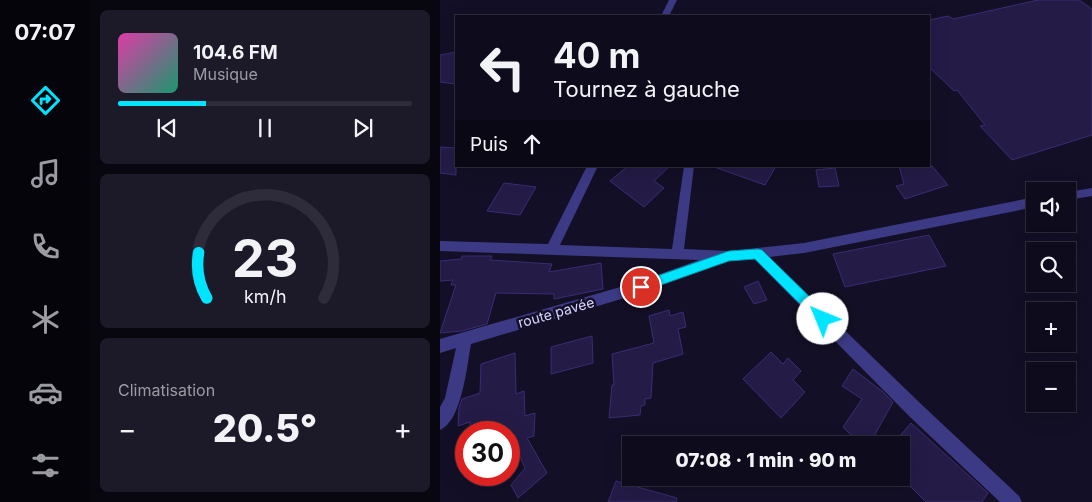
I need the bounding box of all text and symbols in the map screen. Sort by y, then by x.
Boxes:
text: 07:07 [14,19,76,45]
text: 40 m [553,34,641,76]
icon: left [470,35,535,100]
text: 104.6 FM [193,41,278,64]
text: Musique [193,64,258,84]
text: Tournez à gauche [553,76,740,102]
icon: directions [28,83,63,118]
icon: previous [153,114,181,142]
icon: pause [251,114,279,142]
icon: next [349,114,377,142]
icon: ahead [518,130,546,158]
text: Puis [470,133,508,156]
icon: music [28,156,63,191]
map controls [1026,182,1076,412]
button: sound [1026,182,1076,232]
text: 23 [232,227,298,290]
icon: phone [28,229,63,264]
button: search [1026,242,1076,292]
pin [620,266,662,308]
icon: arrive [627,273,655,301]
text: km/h [244,286,286,307]
position arrow [796,292,848,344]
street label: route pavée [516,293,596,331]
icon: climate [28,302,63,337]
button: + [1026,302,1076,352]
button: − [1026,362,1076,412]
icon: car [28,375,63,410]
text: Climatisation [118,380,215,400]
text: 20.5° [213,405,317,451]
text: − [118,412,137,446]
text: + [393,412,412,446]
speed limit sign: 30 [455,421,520,486]
icon: filters [28,448,63,483]
text: 07:08 · 1 min · 90 m [676,449,856,472]

